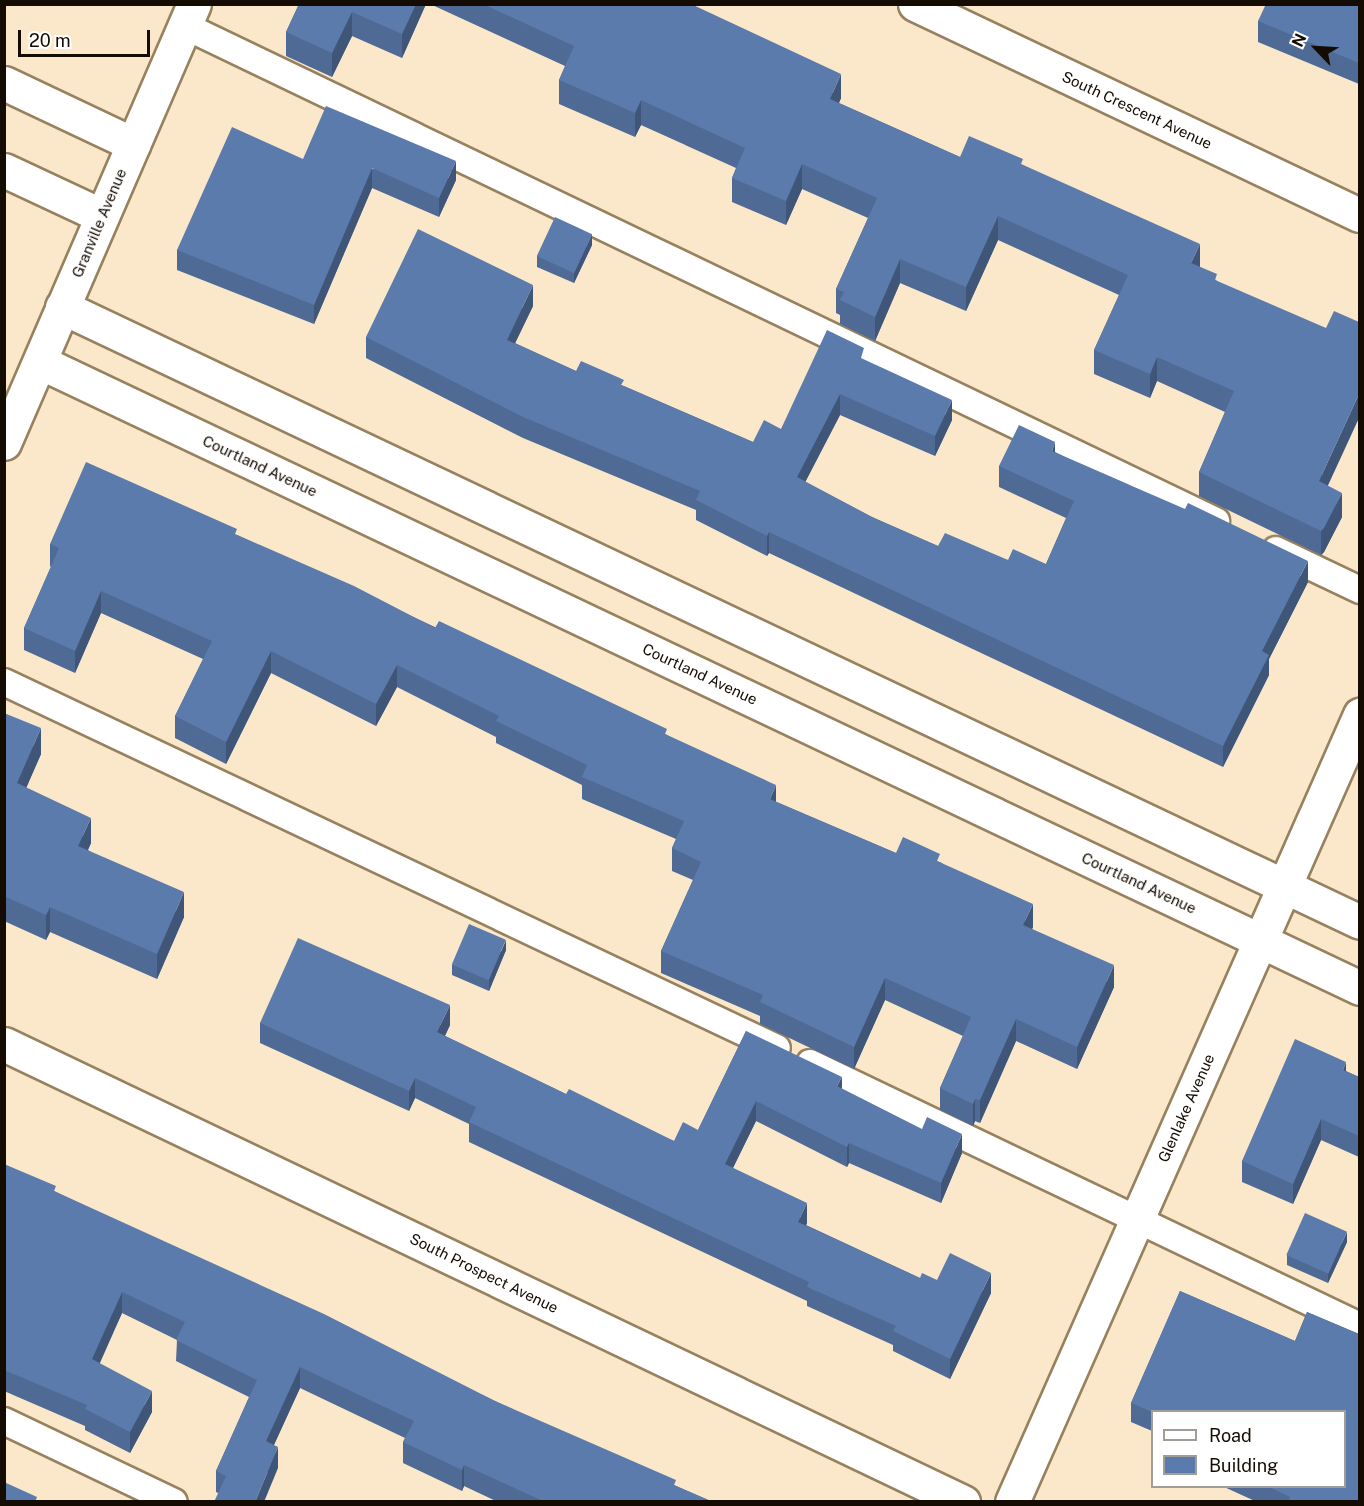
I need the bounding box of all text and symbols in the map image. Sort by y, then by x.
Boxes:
scale bar [21,18,153,56]
north arrow [1286,18,1346,78]
text: 20 m [29,30,71,51]
text: N [1288,31,1310,50]
street label: South Crescent Avenue [1059,67,1215,153]
street label: Granville Avenue [68,166,130,280]
street label: Courtland Avenue [200,432,320,500]
street label: Courtland Avenue [640,640,760,708]
street label: Courtland Avenue [1079,849,1199,917]
street label: Glenlake Avenue [1154,1051,1218,1165]
street label: South Prospect Avenue [407,1229,561,1317]
legend [1151,1410,1346,1488]
text: Road [1209,1425,1252,1446]
text: Building [1209,1455,1278,1476]

